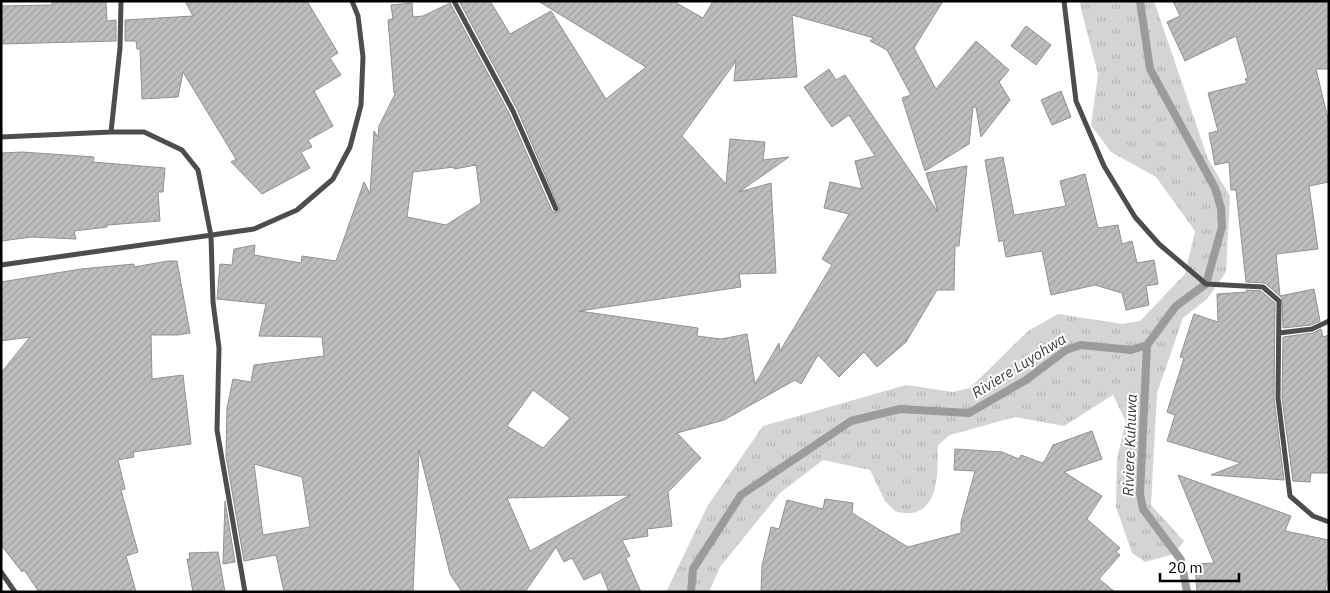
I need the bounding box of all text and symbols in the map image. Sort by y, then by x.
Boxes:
water label: Riviere Luyohwa [968,329,1070,402]
water label: Riviere Kuhuwa [1118,393,1141,497]
scale bar [1160,550,1239,582]
text: 20 m [1168,558,1203,577]

